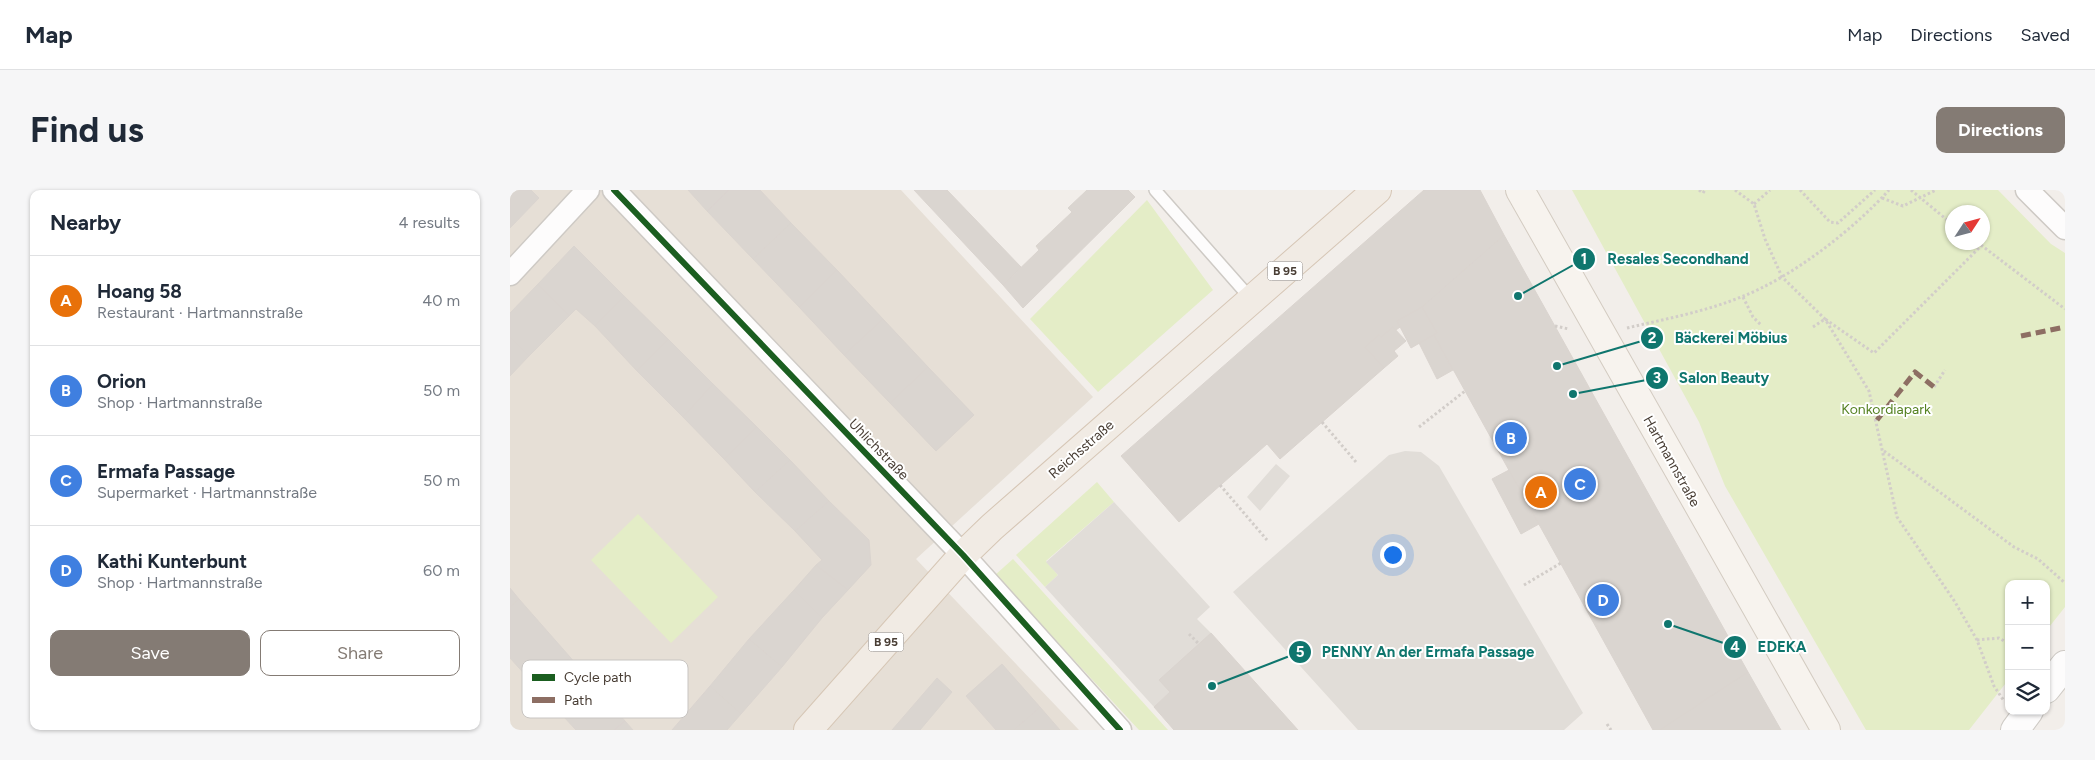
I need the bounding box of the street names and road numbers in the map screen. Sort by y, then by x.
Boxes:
road number: B 95 [1268,262,1302,280]
street label: Hartmannstraße [1640,413,1704,510]
street label: Uhlichstraße [845,415,912,484]
street label: Reichsstraße [1045,416,1118,482]
road number: B 95 [868,632,904,652]

